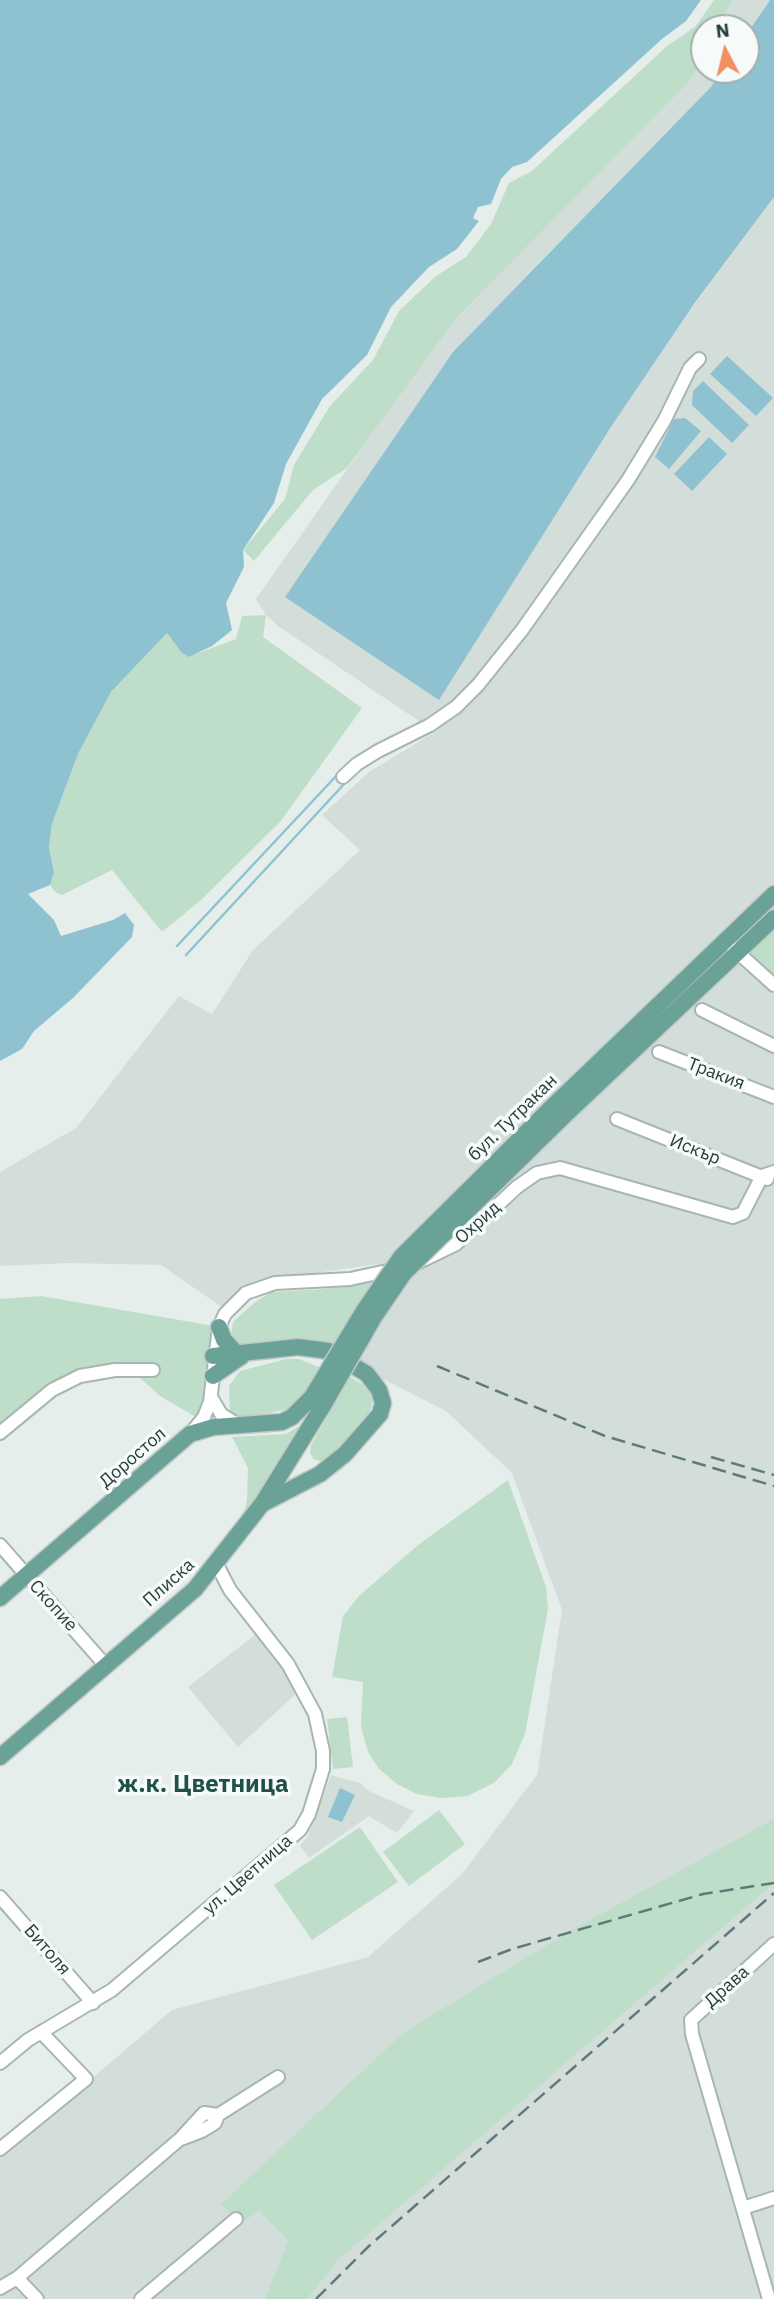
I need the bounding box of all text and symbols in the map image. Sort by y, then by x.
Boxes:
north arrow [690,14,760,84]
text: N [714,17,731,43]
street label: Тракия [684,1053,748,1095]
street label: бул. Тутракан [464,1070,562,1166]
street label: Искър [667,1130,723,1170]
street label: Охрид [451,1197,505,1249]
street label: Доростол [95,1423,171,1493]
street label: Плиска [139,1554,199,1612]
street label: Скопие [24,1576,82,1636]
district label: ж.к. Цветница [117,1771,289,1799]
street label: ул. Цветница [199,1830,297,1920]
street label: Битоля [19,1920,75,1980]
street label: Драва [700,1961,754,2013]

